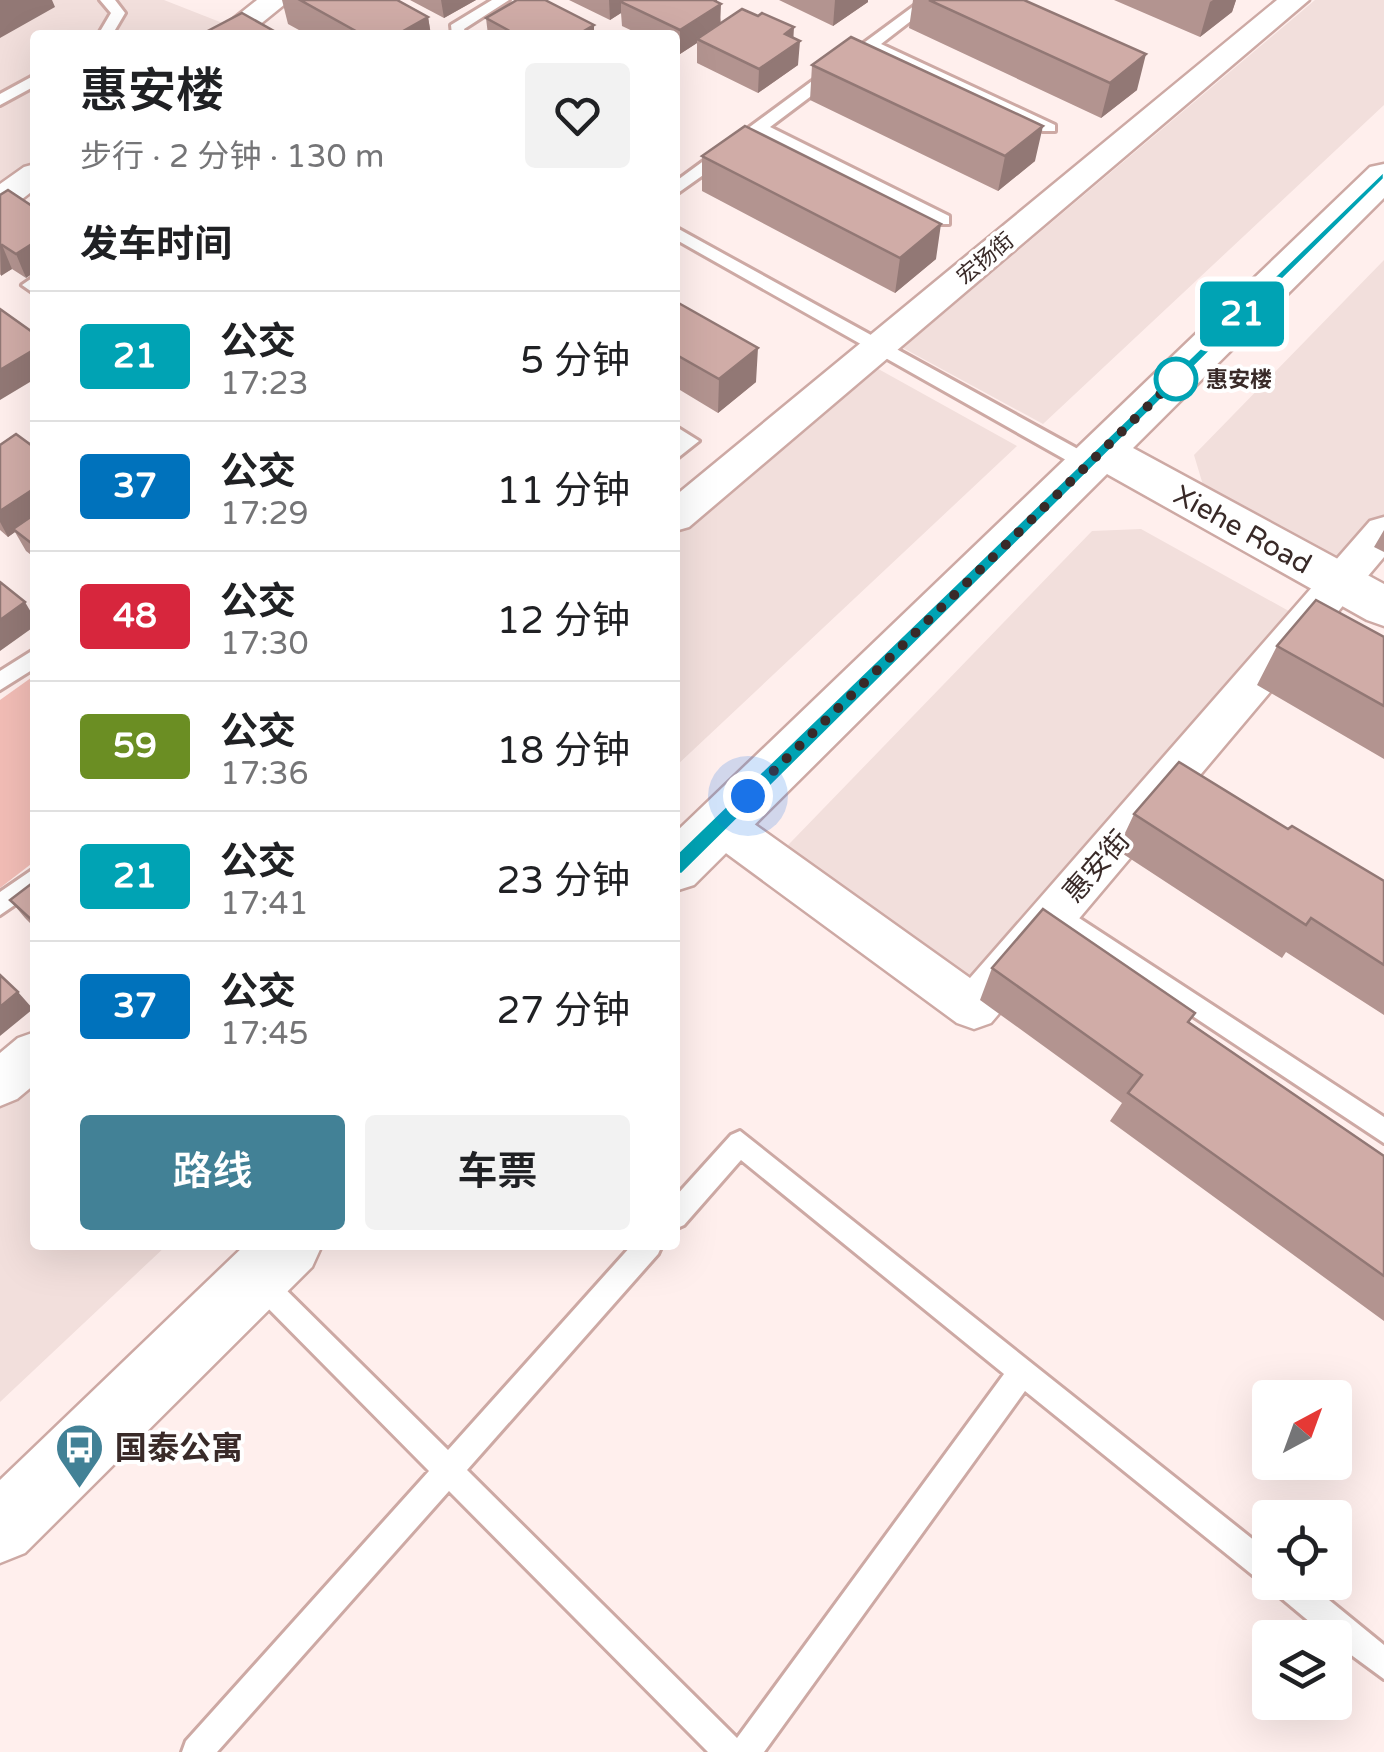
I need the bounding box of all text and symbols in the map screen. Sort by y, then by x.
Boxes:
text: 惠安楼 [80,63,224,121]
button: heart [525,63,630,168]
text: 步行 · 2 分钟 · 130 m [80,138,384,176]
text: 发车时间 [80,222,232,268]
street label: 宏扬街 [952,228,1019,290]
line badge: 21 [1197,282,1287,346]
text: 21 [1220,293,1264,335]
text: 公交 [220,319,296,365]
text: 21 [113,335,157,377]
text: 5 分钟 [520,338,630,384]
marker: 惠安楼 [1155,358,1197,400]
text: 17:23 [220,365,309,403]
place label: 惠安楼 [1206,367,1272,393]
text: 公交 [220,449,296,495]
text: 37 [113,465,157,507]
text: 11 分钟 [496,468,630,514]
street label: Xiehe Road [1168,478,1317,582]
text: 17:29 [220,495,309,533]
text: 公交 [220,579,296,625]
text: 48 [113,595,157,637]
text: 12 分钟 [496,598,630,644]
text: 17:30 [220,625,309,663]
text: 公交 [220,709,296,755]
text: 59 [113,725,157,767]
text: 18 分钟 [496,728,630,774]
text: 17:36 [220,755,309,793]
your location [723,771,773,821]
street label: 惠安街 [1056,824,1137,910]
text: 公交 [220,839,296,885]
text: 21 [113,855,157,897]
text: 23 分钟 [496,858,630,904]
text: 17:41 [220,885,309,923]
text: 公交 [220,969,296,1015]
text: 37 [113,985,157,1027]
text: 27 分钟 [496,988,630,1034]
text: 17:45 [220,1015,309,1053]
button: 路线 [80,1115,345,1230]
button: 车票 [365,1115,630,1230]
north arrow [1252,1380,1352,1480]
map controls [1252,1380,1352,1720]
bus stop icon: 国泰公寓 [54,1422,106,1490]
place label: 国泰公寓 [115,1430,243,1468]
button: locate [1252,1500,1352,1600]
button: layers [1252,1620,1352,1720]

